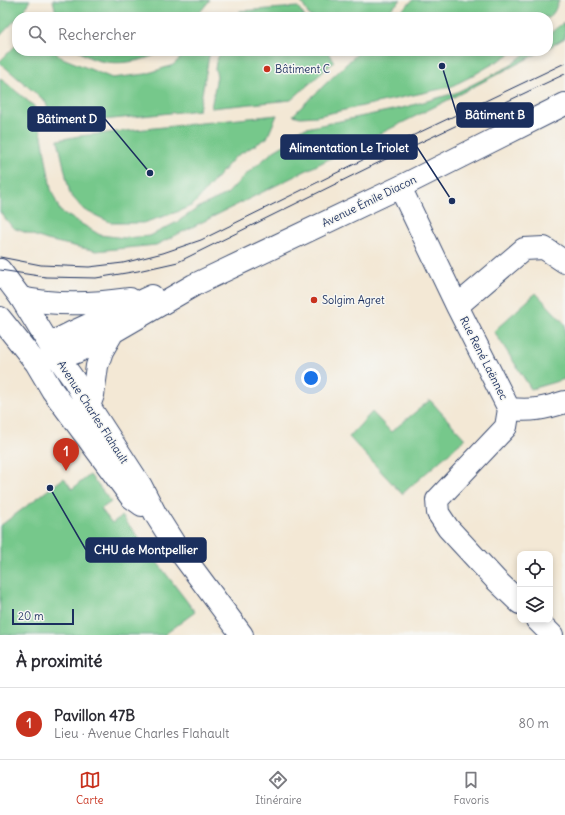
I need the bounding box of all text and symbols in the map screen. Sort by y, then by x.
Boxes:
search box [12,12,553,56]
icon: search [26,23,48,45]
text: Rechercher [58,25,136,44]
place label: Bâtiment C [275,62,330,76]
marker: Bâtiment C [262,64,272,74]
callout: Bâtiment B [457,103,533,127]
callout: Bâtiment D [28,107,105,131]
text: Bâtiment B [465,107,525,122]
text: Bâtiment D [37,111,98,126]
callout: Alimentation Le Triolet [281,135,417,159]
text: Alimentation Le Triolet [289,140,410,155]
street label: Avenue Émile Diacon [319,171,419,230]
place label: Solgim Agret [322,293,385,307]
marker: Solgim Agret [309,295,319,305]
street label: Rue René Laënnec [457,314,511,402]
street label: Avenue Charles Flahault [54,358,132,466]
your location [301,368,321,388]
pin: 1 [53,438,79,471]
callout: CHU de Montpellier [86,538,206,562]
text: CHU de Montpellier [94,542,198,558]
map controls [517,551,553,623]
button: locate [517,551,553,587]
button: layers [517,587,553,623]
scale bar [12,607,74,626]
text: 20 m [18,609,44,623]
text: À proximité [16,650,102,672]
text: Pavillon 47B [54,706,135,725]
text: 1 [26,715,32,732]
text: 80 m [518,715,549,732]
text: Lieu · Avenue Charles Flahault [54,725,229,742]
tab: Carte [76,769,103,807]
tab: Itinéraire [255,769,302,807]
tab: Favoris [454,769,489,807]

